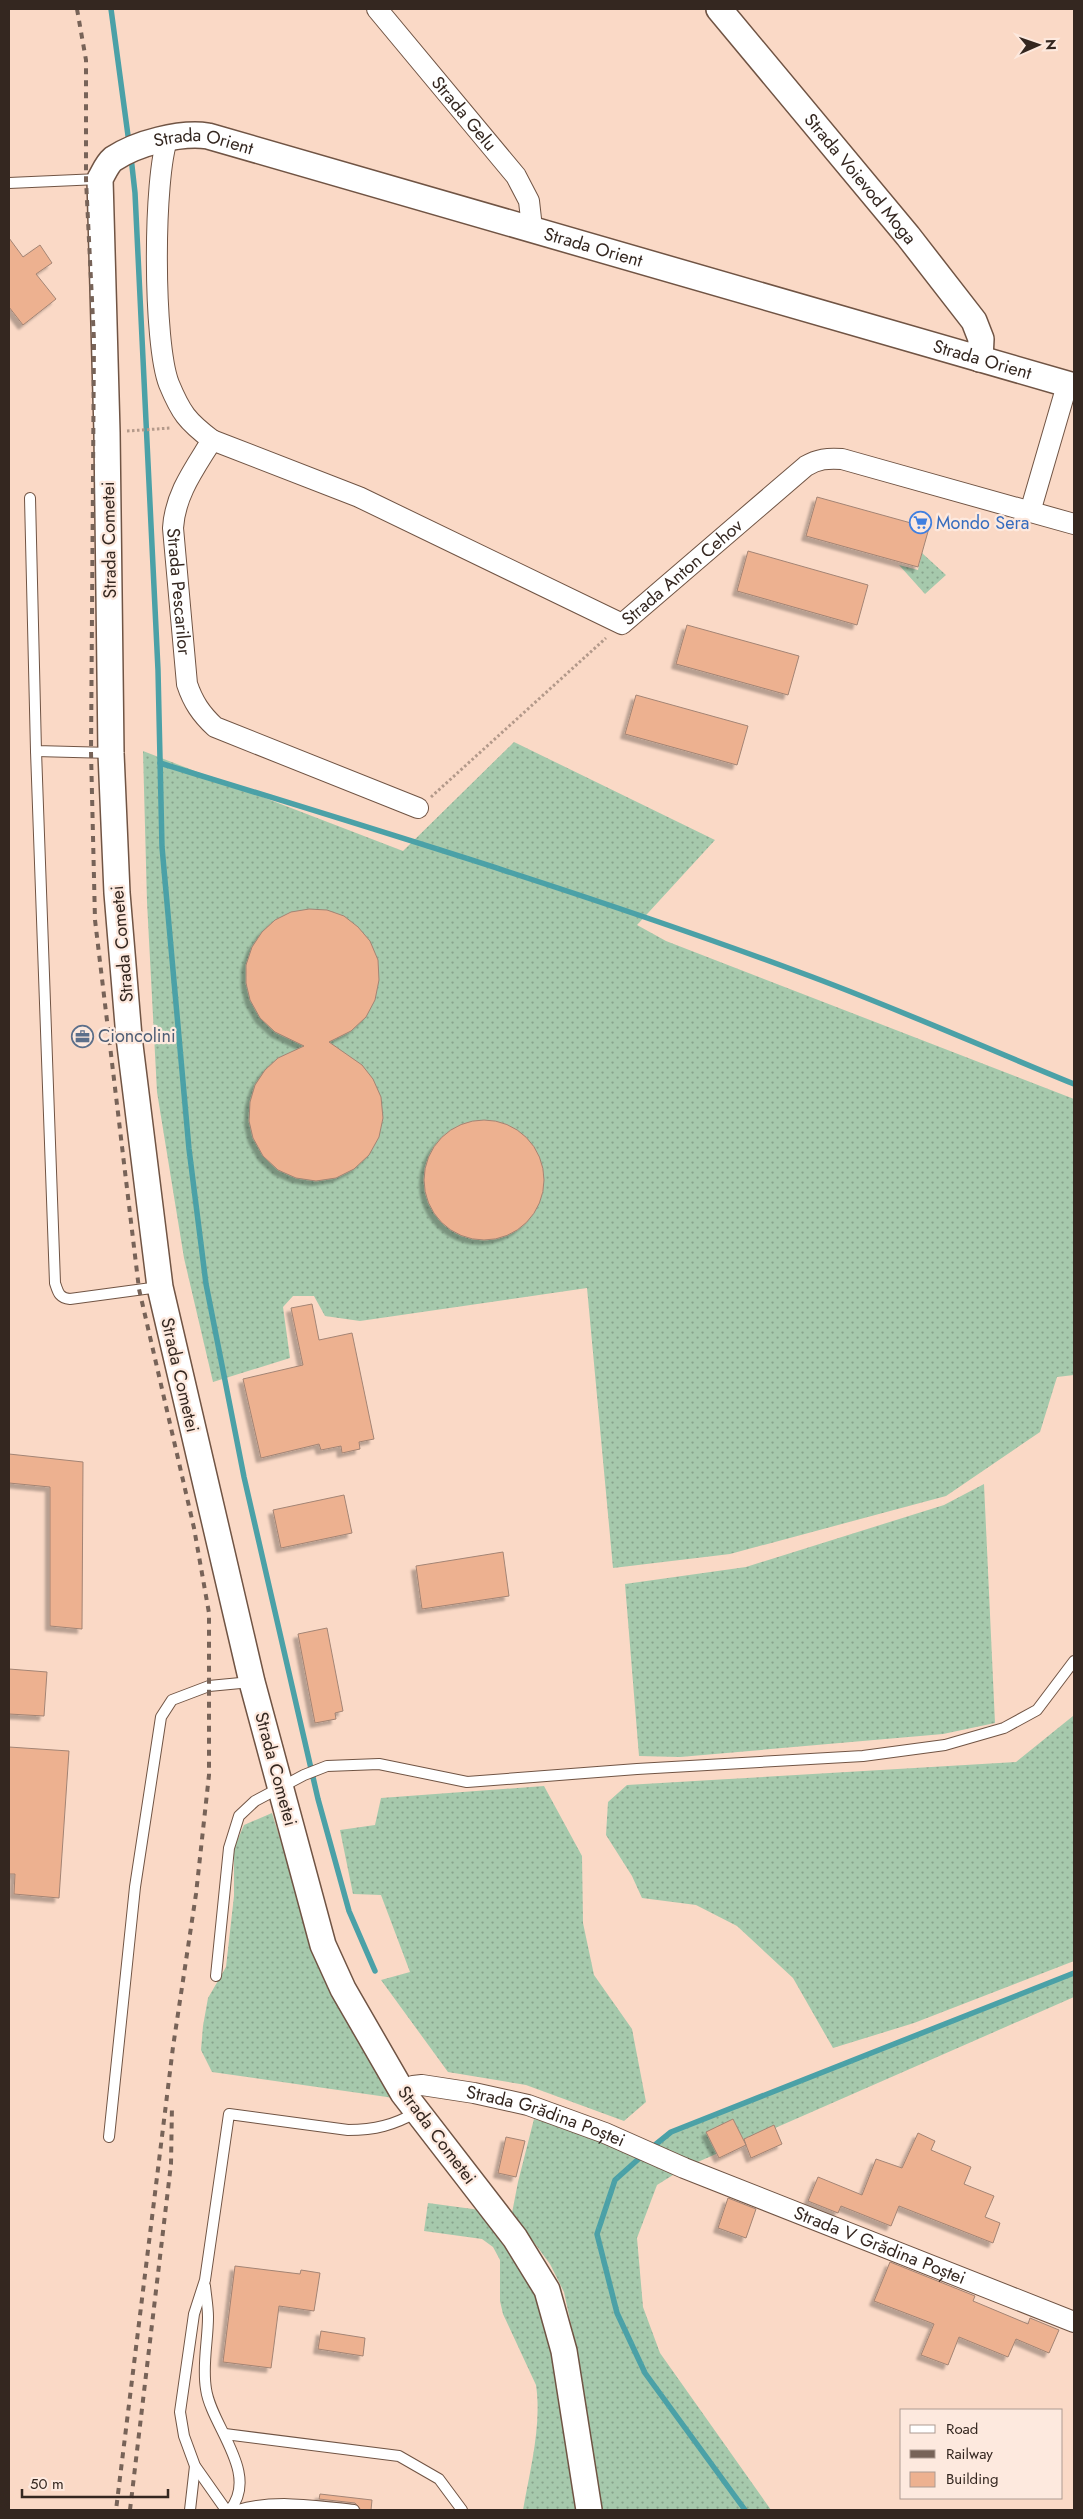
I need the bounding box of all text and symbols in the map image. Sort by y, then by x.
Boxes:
north arrow [1013,20,1063,70]
text: N [1041,39,1061,50]
street label: Strada Gelu [425,71,503,157]
street label: Strada Voievod Moga [798,108,923,250]
street label: Strada Orient [151,122,257,162]
street label: Strada Orient [541,221,646,274]
street label: Strada Orient [930,333,1035,386]
street label: Strada Cometei [95,481,123,599]
place label: Mondo Sera [936,510,1029,536]
supermarket icon: Mondo Sera [908,511,932,535]
street label: Strada Anton Cehov [616,513,748,632]
street label: Strada Pescarilor [160,527,197,657]
street label: Strada Cometei [104,885,140,1003]
place label: Cioncolini [98,1023,176,1049]
office icon: Cioncolini [70,1024,94,1048]
street label: Strada Cometei [154,1315,206,1435]
street label: Strada Cometei [248,1709,304,1829]
street label: Strada Grădina Poștei [464,2079,629,2153]
street label: Strada Cometei [391,2080,483,2190]
street label: Strada V Grădina Poștei [790,2200,970,2291]
legend [900,2409,1063,2499]
text: Road [946,2418,978,2440]
text: Railway [946,2443,993,2465]
scale bar [22,2466,169,2498]
text: Building [946,2468,998,2490]
text: 50 m [30,2473,64,2495]

